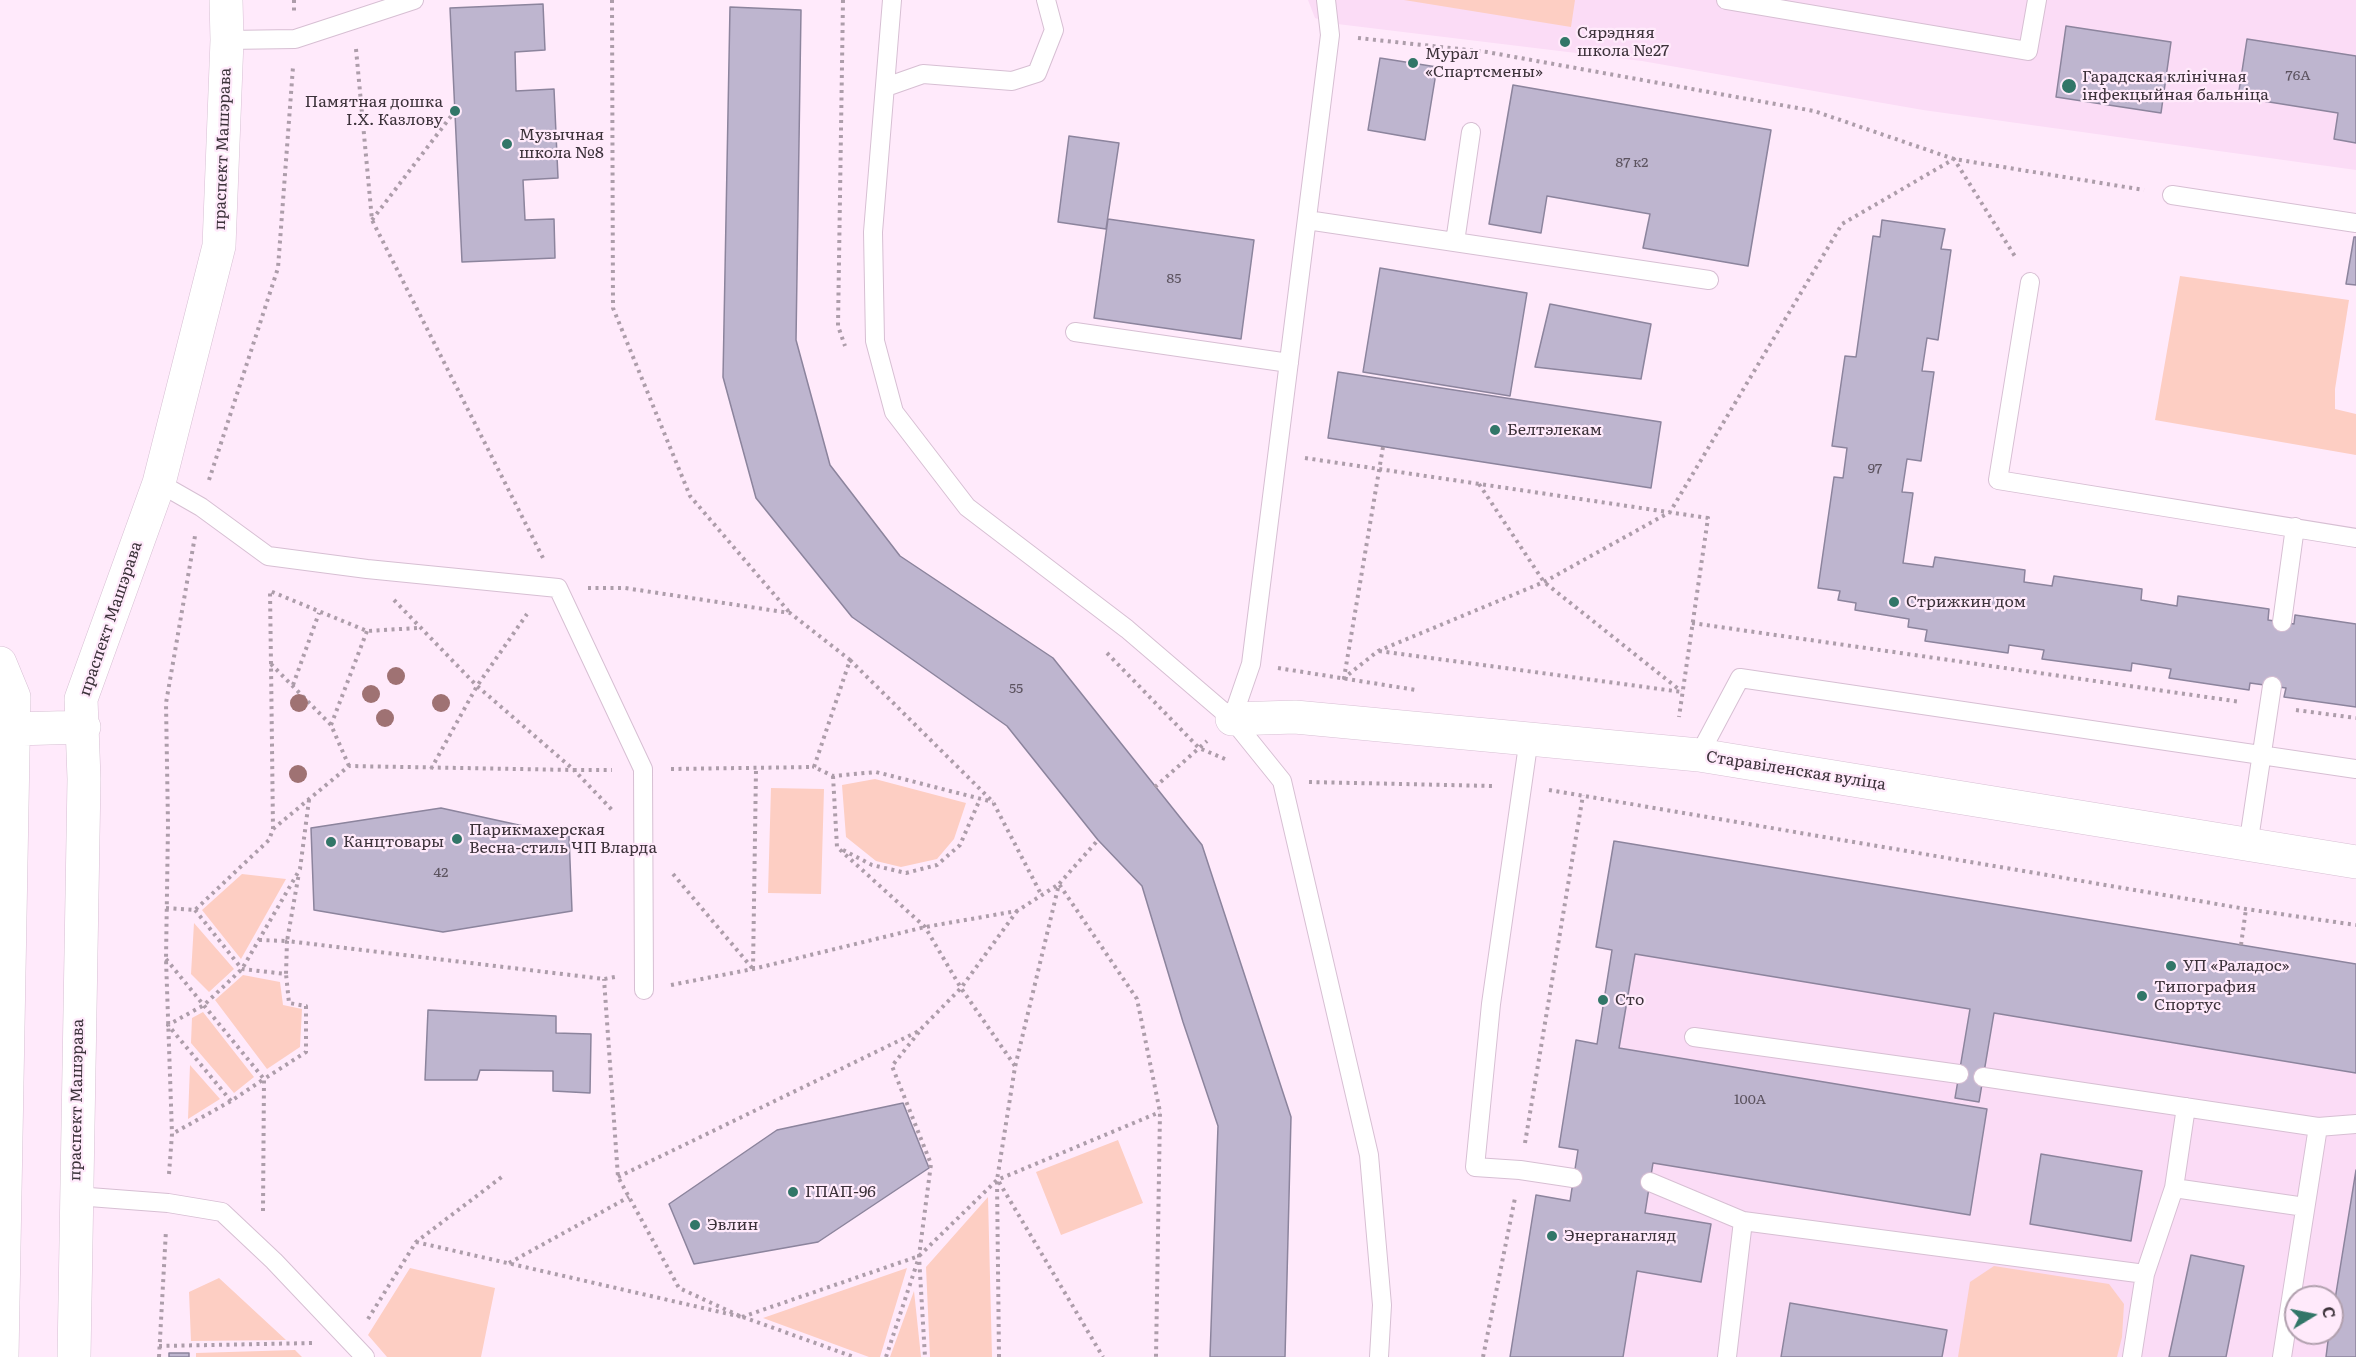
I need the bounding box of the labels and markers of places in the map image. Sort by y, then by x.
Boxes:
place label: Сярэдняя школа №27 [1577,23,1669,61]
marker: Сярэдняя школа №27 [1558,35,1572,49]
place label: Мурал «Спартсмены» [1425,44,1543,82]
marker: Мурал «Спартсмены» [1406,56,1420,70]
place label: Гарадская клінічная інфекцыйная бальніца [2082,67,2269,105]
marker: Гарадская клінічная інфекцыйная бальніца [2060,77,2078,95]
place label: Памятная дошка І.Х. Казлову [305,92,443,130]
marker: Памятная дошка І.Х. Казлову [448,104,462,118]
place label: Музычная школа №8 [519,125,604,163]
marker: Музычная школа №8 [500,137,514,151]
place label: Белтэлекам [1507,420,1602,440]
marker: Белтэлекам [1488,423,1502,437]
place label: Стрижкин дом [1906,592,2026,612]
marker: Стрижкин дом [1887,595,1901,609]
place label: Парикмахерская Весна-стиль ЧП Вларда [469,820,657,858]
place label: Канцтовары [343,832,444,852]
marker: Парикмахерская Весна-стиль ЧП Вларда [450,832,464,846]
marker: Канцтовары [324,835,338,849]
place label: УП «Раладос» [2183,956,2290,976]
marker: УП «Раладос» [2164,959,2178,973]
place label: Типография Спортус [2154,977,2256,1015]
marker: Типография Спортус [2135,989,2149,1003]
place label: Сто [1615,990,1644,1010]
marker: Сто [1596,993,1610,1007]
place label: ГПАП-96 [805,1182,876,1202]
marker: ГПАП-96 [786,1185,800,1199]
place label: Эвлин [707,1215,758,1235]
marker: Эвлин [688,1218,702,1232]
place label: Энерганагляд [1564,1226,1676,1246]
marker: Энерганагляд [1545,1229,1559,1243]

